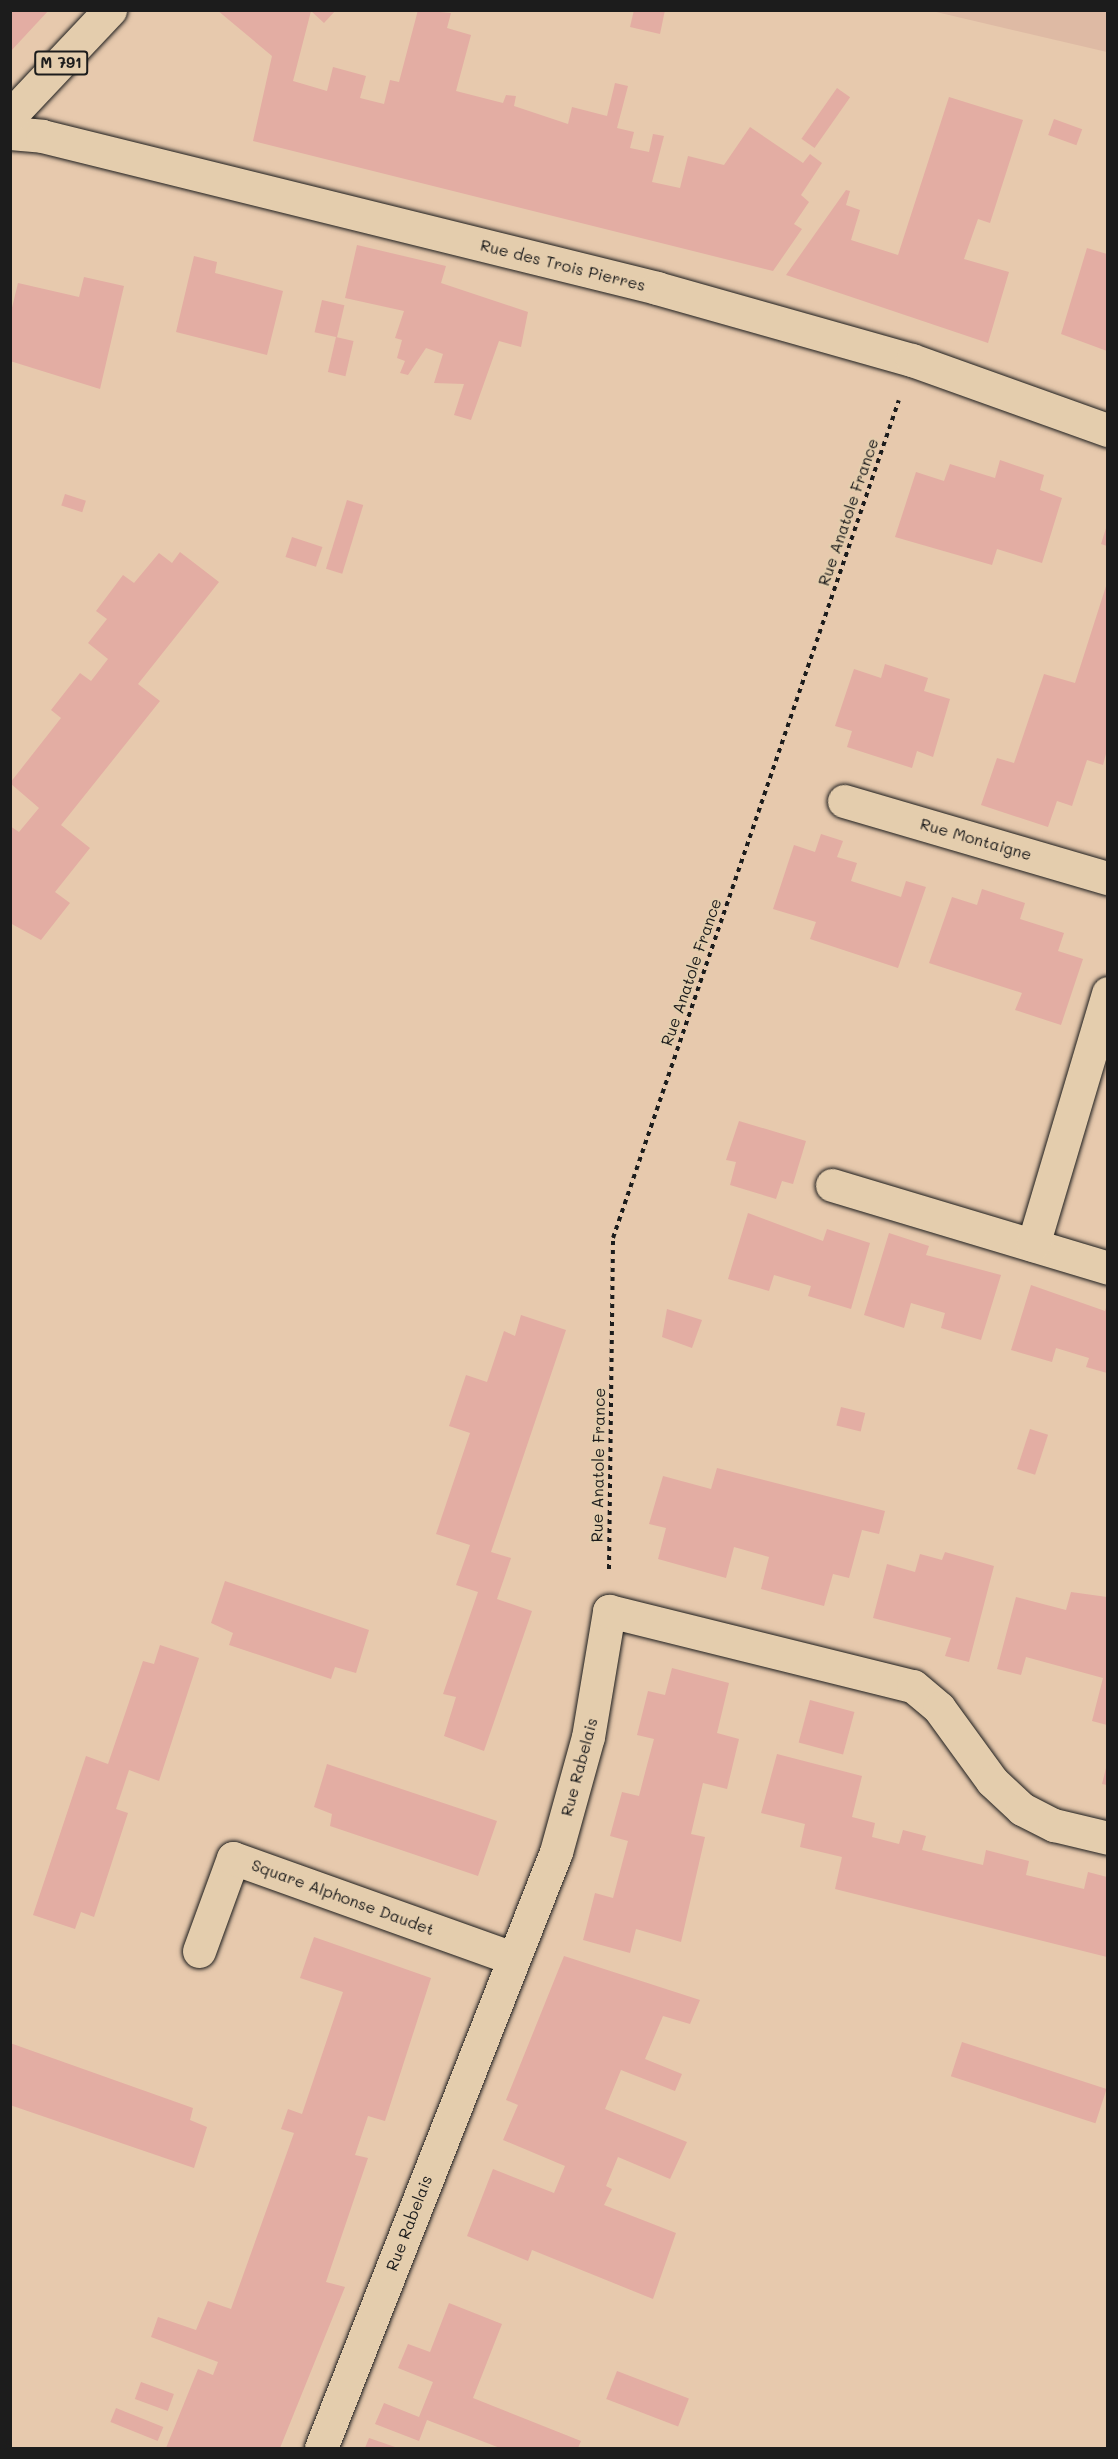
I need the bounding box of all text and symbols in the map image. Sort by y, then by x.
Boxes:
road number: M 791 [34,51,88,75]
street label: Rue des Trois Pierres [478,235,648,295]
street label: Rue Anatole France [814,436,882,588]
street label: Rue Montaigne [918,814,1034,864]
street label: Rue Anatole France [657,896,725,1048]
street label: Rue Anatole France [587,1388,609,1542]
street label: Rue Rabelais [557,1716,601,1818]
street label: Square Alphonse Daudet [249,1855,437,1939]
street label: Rue Rabelais [382,2172,436,2274]

